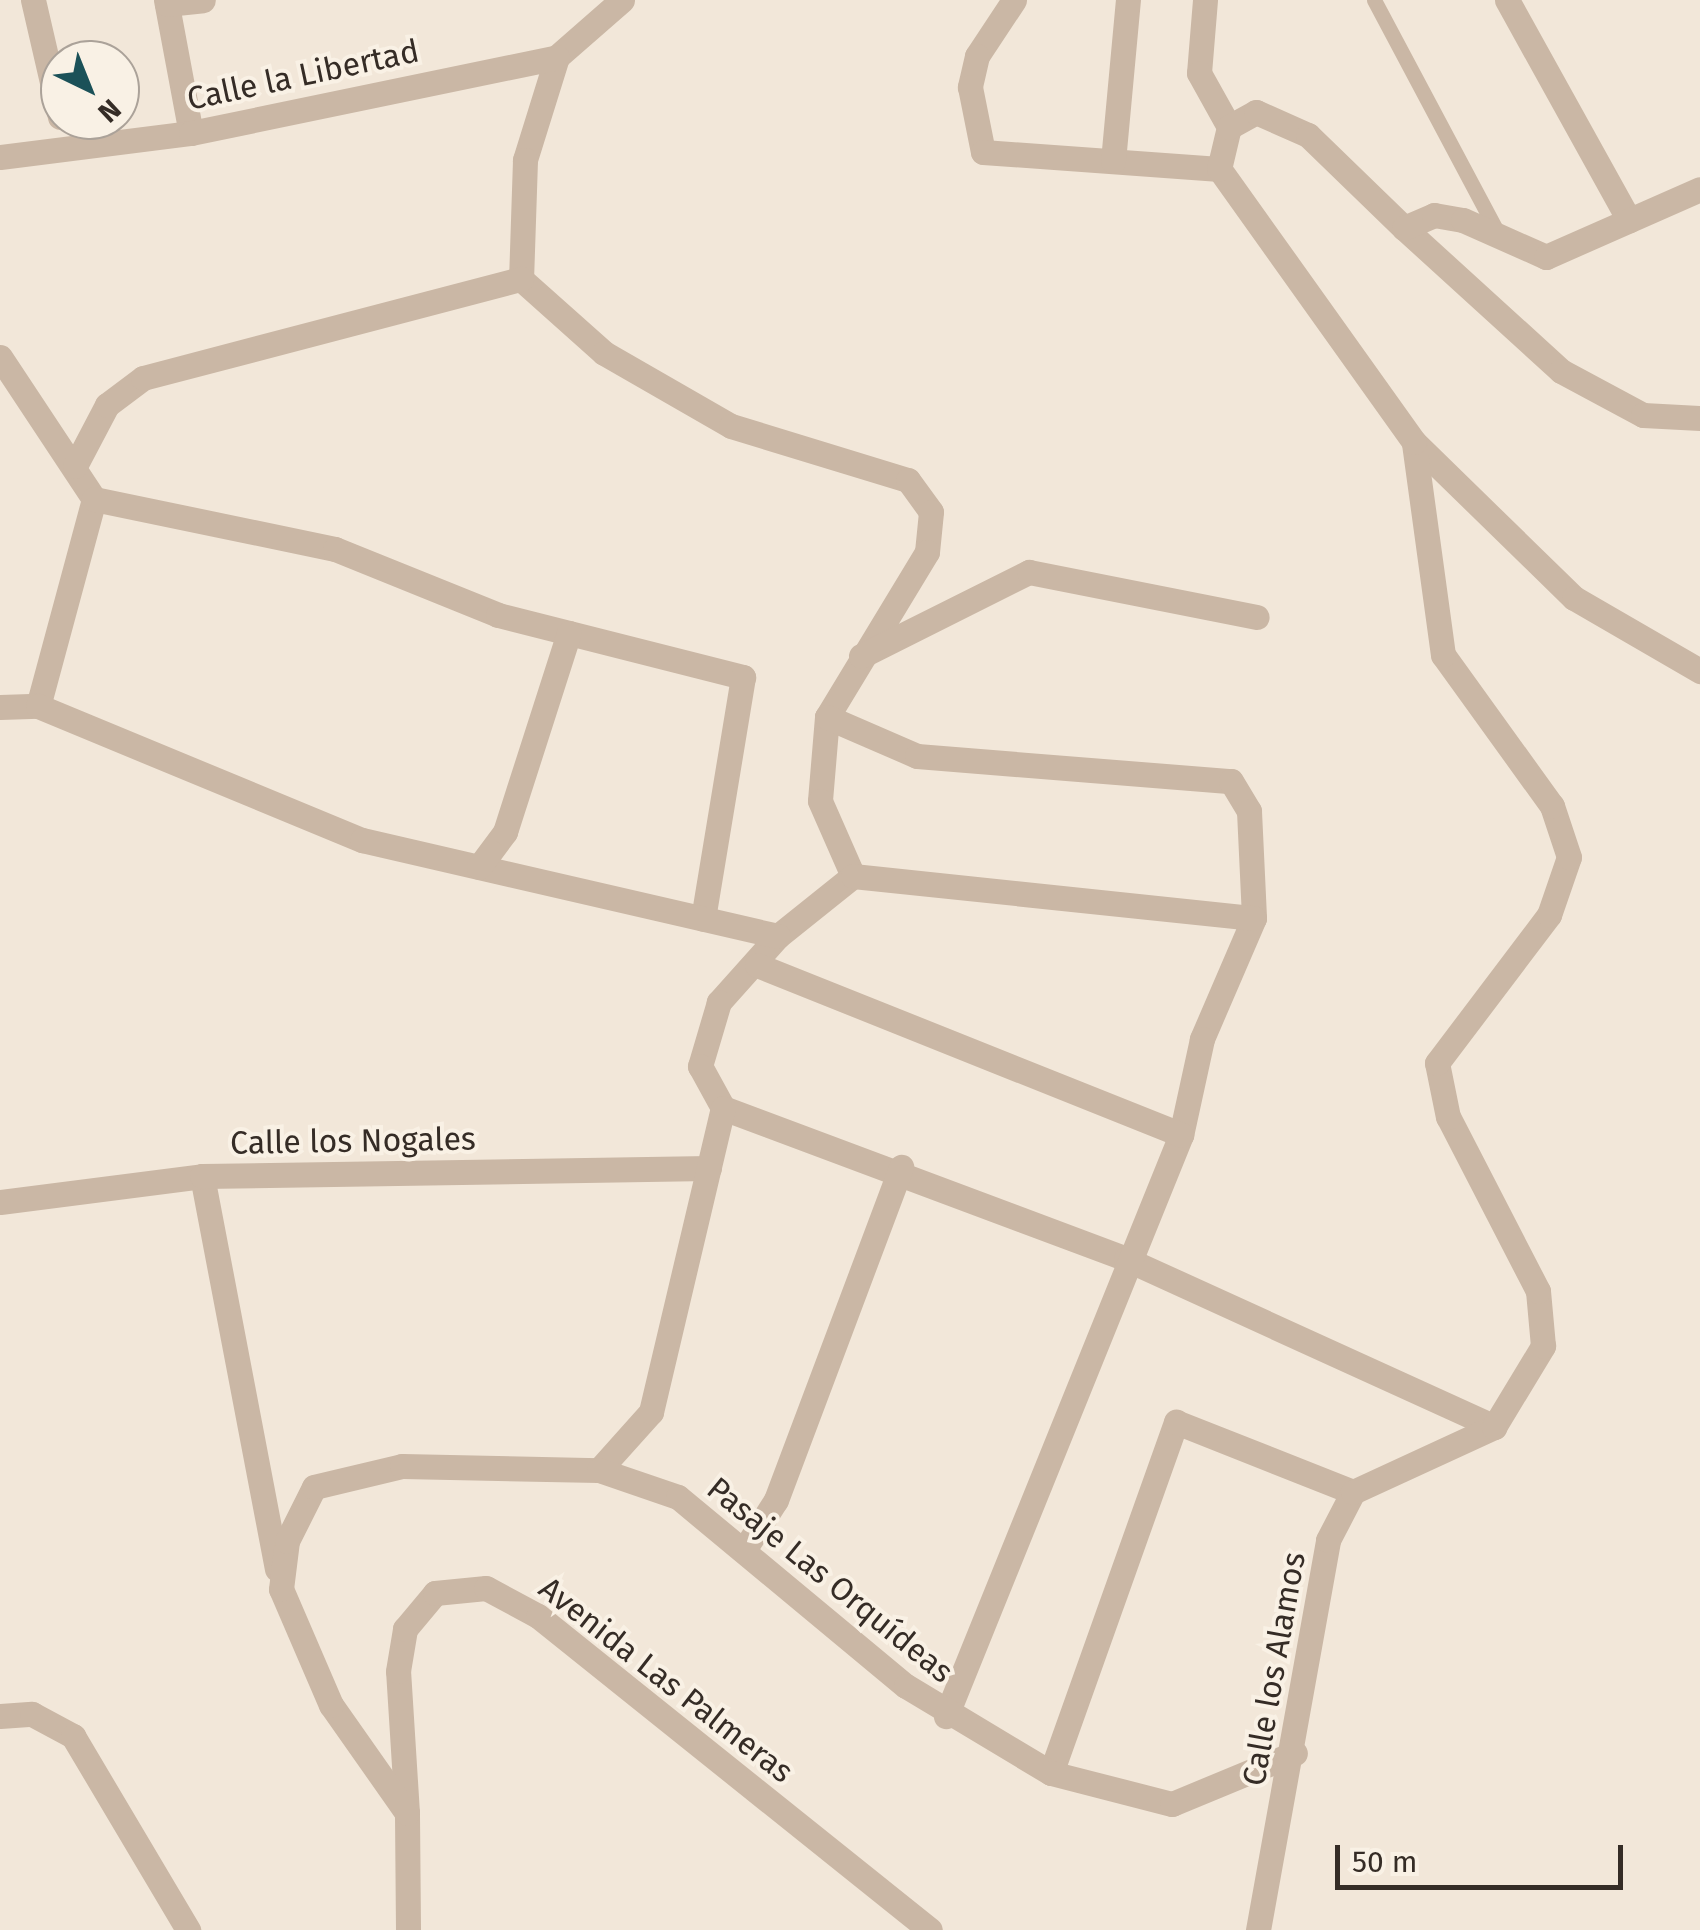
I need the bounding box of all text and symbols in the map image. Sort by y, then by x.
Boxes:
street label: Calle la Libertad [184,32,422,118]
north arrow [40,40,140,140]
text: N [91,92,127,129]
street label: Calle los Nogales [230,1120,476,1162]
street label: Pasaje Las Orquídeas [699,1469,961,1691]
street label: Calle los Alamos [1235,1549,1313,1789]
street label: Avenida Las Palmeras [531,1569,801,1791]
scale bar [1340,1825,1628,1887]
text: 50 m [1352,1844,1417,1880]

